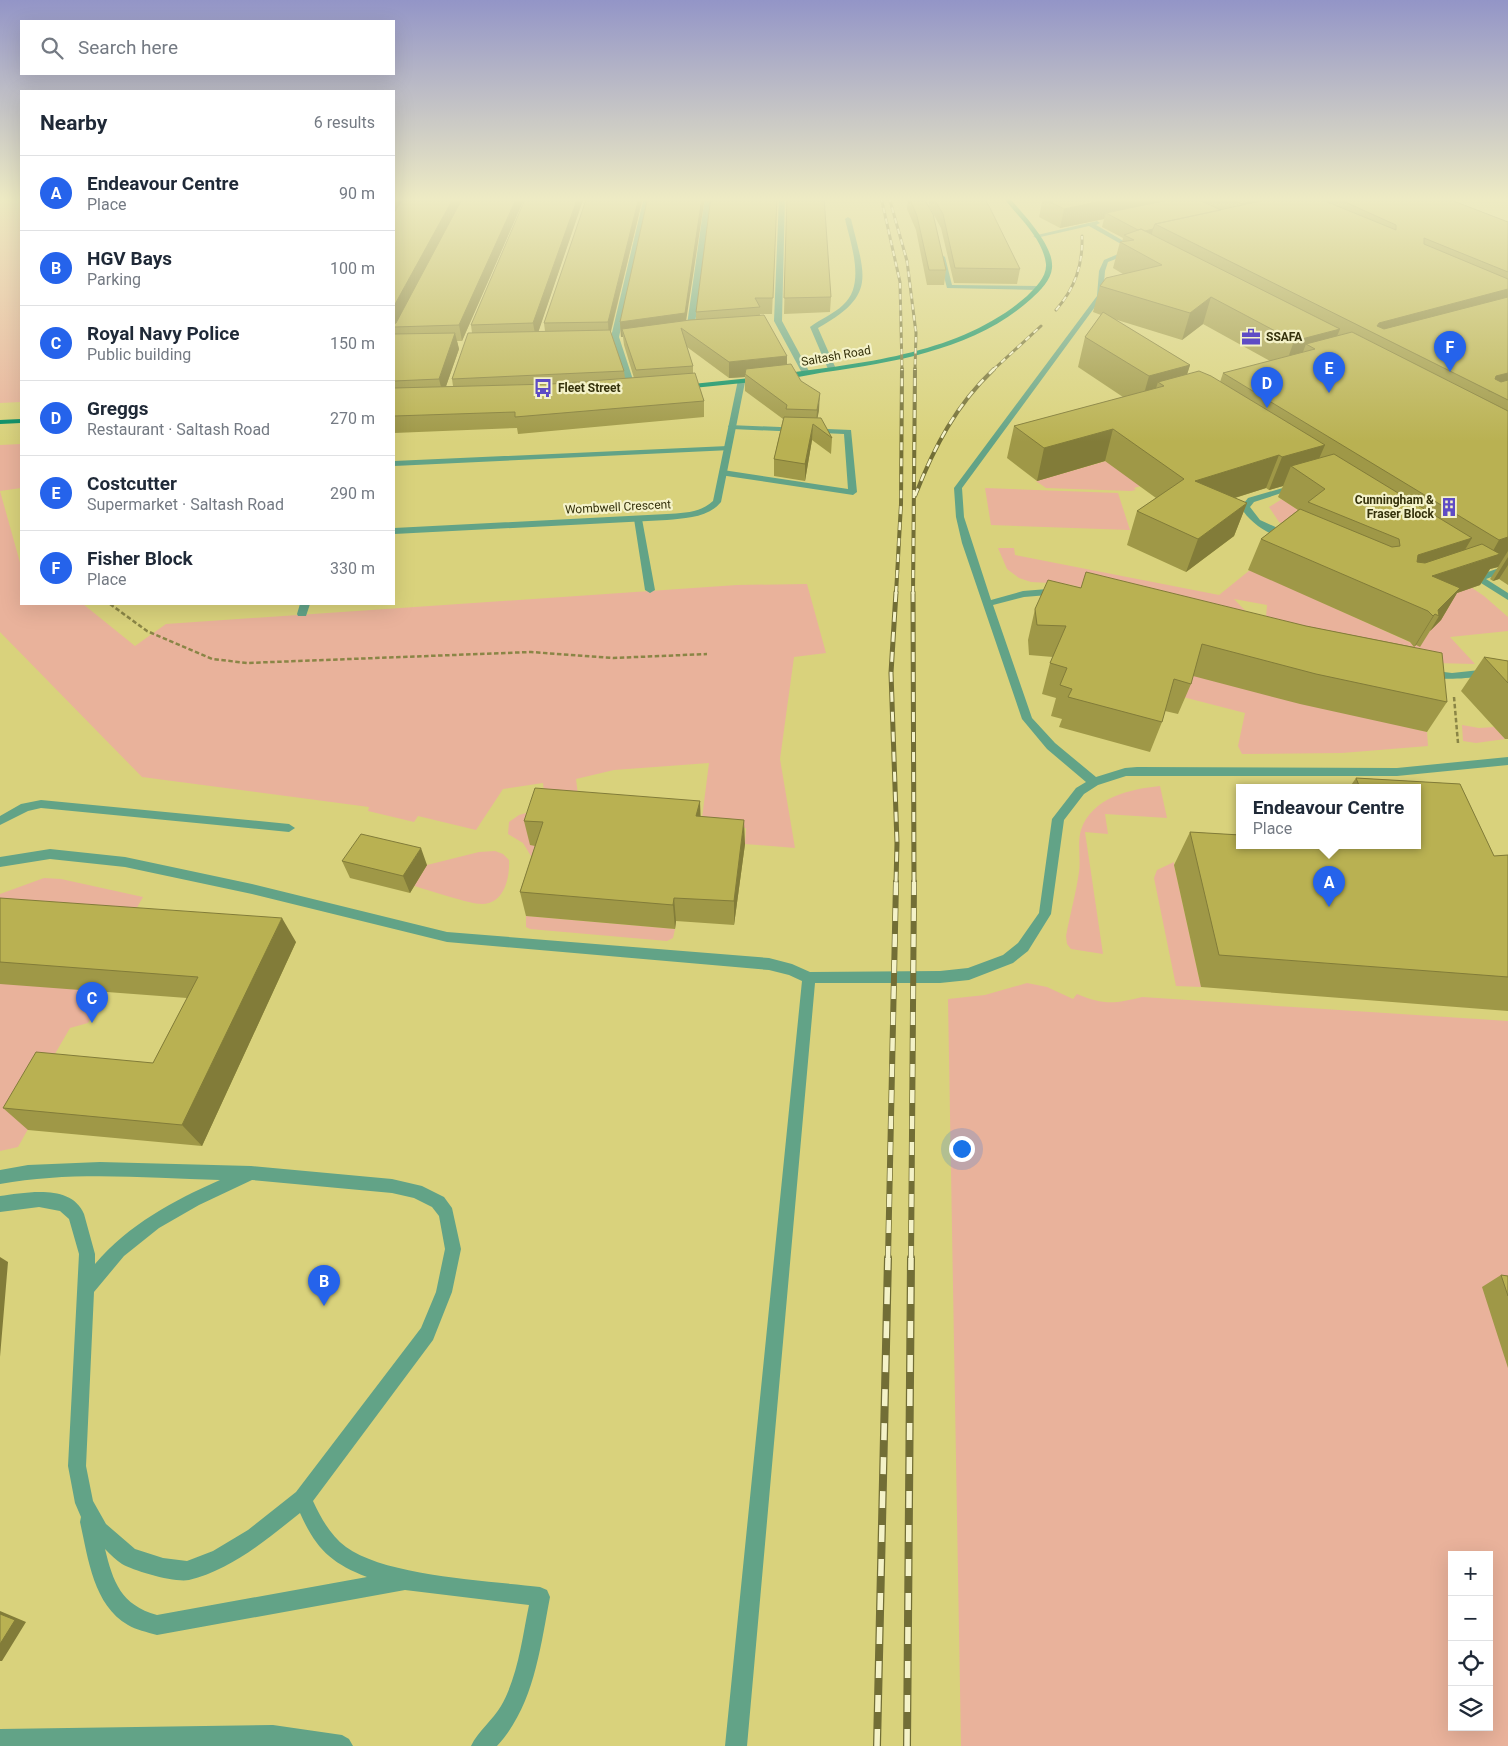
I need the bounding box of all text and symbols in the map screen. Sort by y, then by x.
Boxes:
search box [20,20,395,75]
icon: search [38,34,66,62]
text: Search here [78,36,178,59]
text: Nearby [40,111,107,135]
text: 6 results [314,113,375,132]
text: Endeavour Centre [87,172,239,195]
text: A [51,184,61,203]
text: 90 m [339,184,375,203]
text: Place [87,195,127,214]
text: HGV Bays [87,247,172,270]
text: B [51,259,61,278]
text: 100 m [330,259,375,278]
text: Parking [87,270,141,289]
text: Royal Navy Police [87,322,240,345]
office icon: SSAFA [1240,326,1262,348]
place label: SSAFA [1266,330,1303,344]
pin: F [1434,331,1466,372]
text: C [51,334,61,353]
text: 150 m [330,334,375,353]
street label: Saltash Road [800,343,872,369]
text: Public building [87,345,191,364]
pin: E [1313,352,1345,393]
pin: D [1251,367,1283,408]
bus stop icon: Fleet Street [532,377,554,399]
place label: Fleet Street [558,381,621,395]
text: Greggs [87,397,148,420]
text: D [51,409,61,428]
text: 270 m [330,409,375,428]
text: Restaurant · Saltash Road [87,420,270,439]
text: Costcutter [87,472,177,495]
text: E [52,484,61,503]
text: 290 m [330,484,375,503]
place label: Cunningham & Fraser Block [1355,493,1435,521]
text: Supermarket · Saltash Road [87,495,284,514]
building icon: Cunningham & Fraser Block [1438,496,1460,518]
street label: Wombwell Crescent [565,497,672,517]
text: Fisher Block [87,547,193,570]
text: F [52,559,60,578]
text: 330 m [330,559,375,578]
text: Place [87,570,127,589]
popup [1236,784,1421,849]
text: Endeavour Centre [1253,796,1404,819]
text: Place [1253,819,1292,838]
pin: A [1313,866,1345,907]
pin: C [76,982,108,1023]
your location [949,1136,975,1162]
pin: B [308,1265,340,1306]
map controls [1448,1551,1493,1731]
button: + [1448,1551,1493,1596]
button: − [1448,1596,1493,1641]
button: locate [1448,1641,1493,1686]
button: layers [1448,1686,1493,1731]

